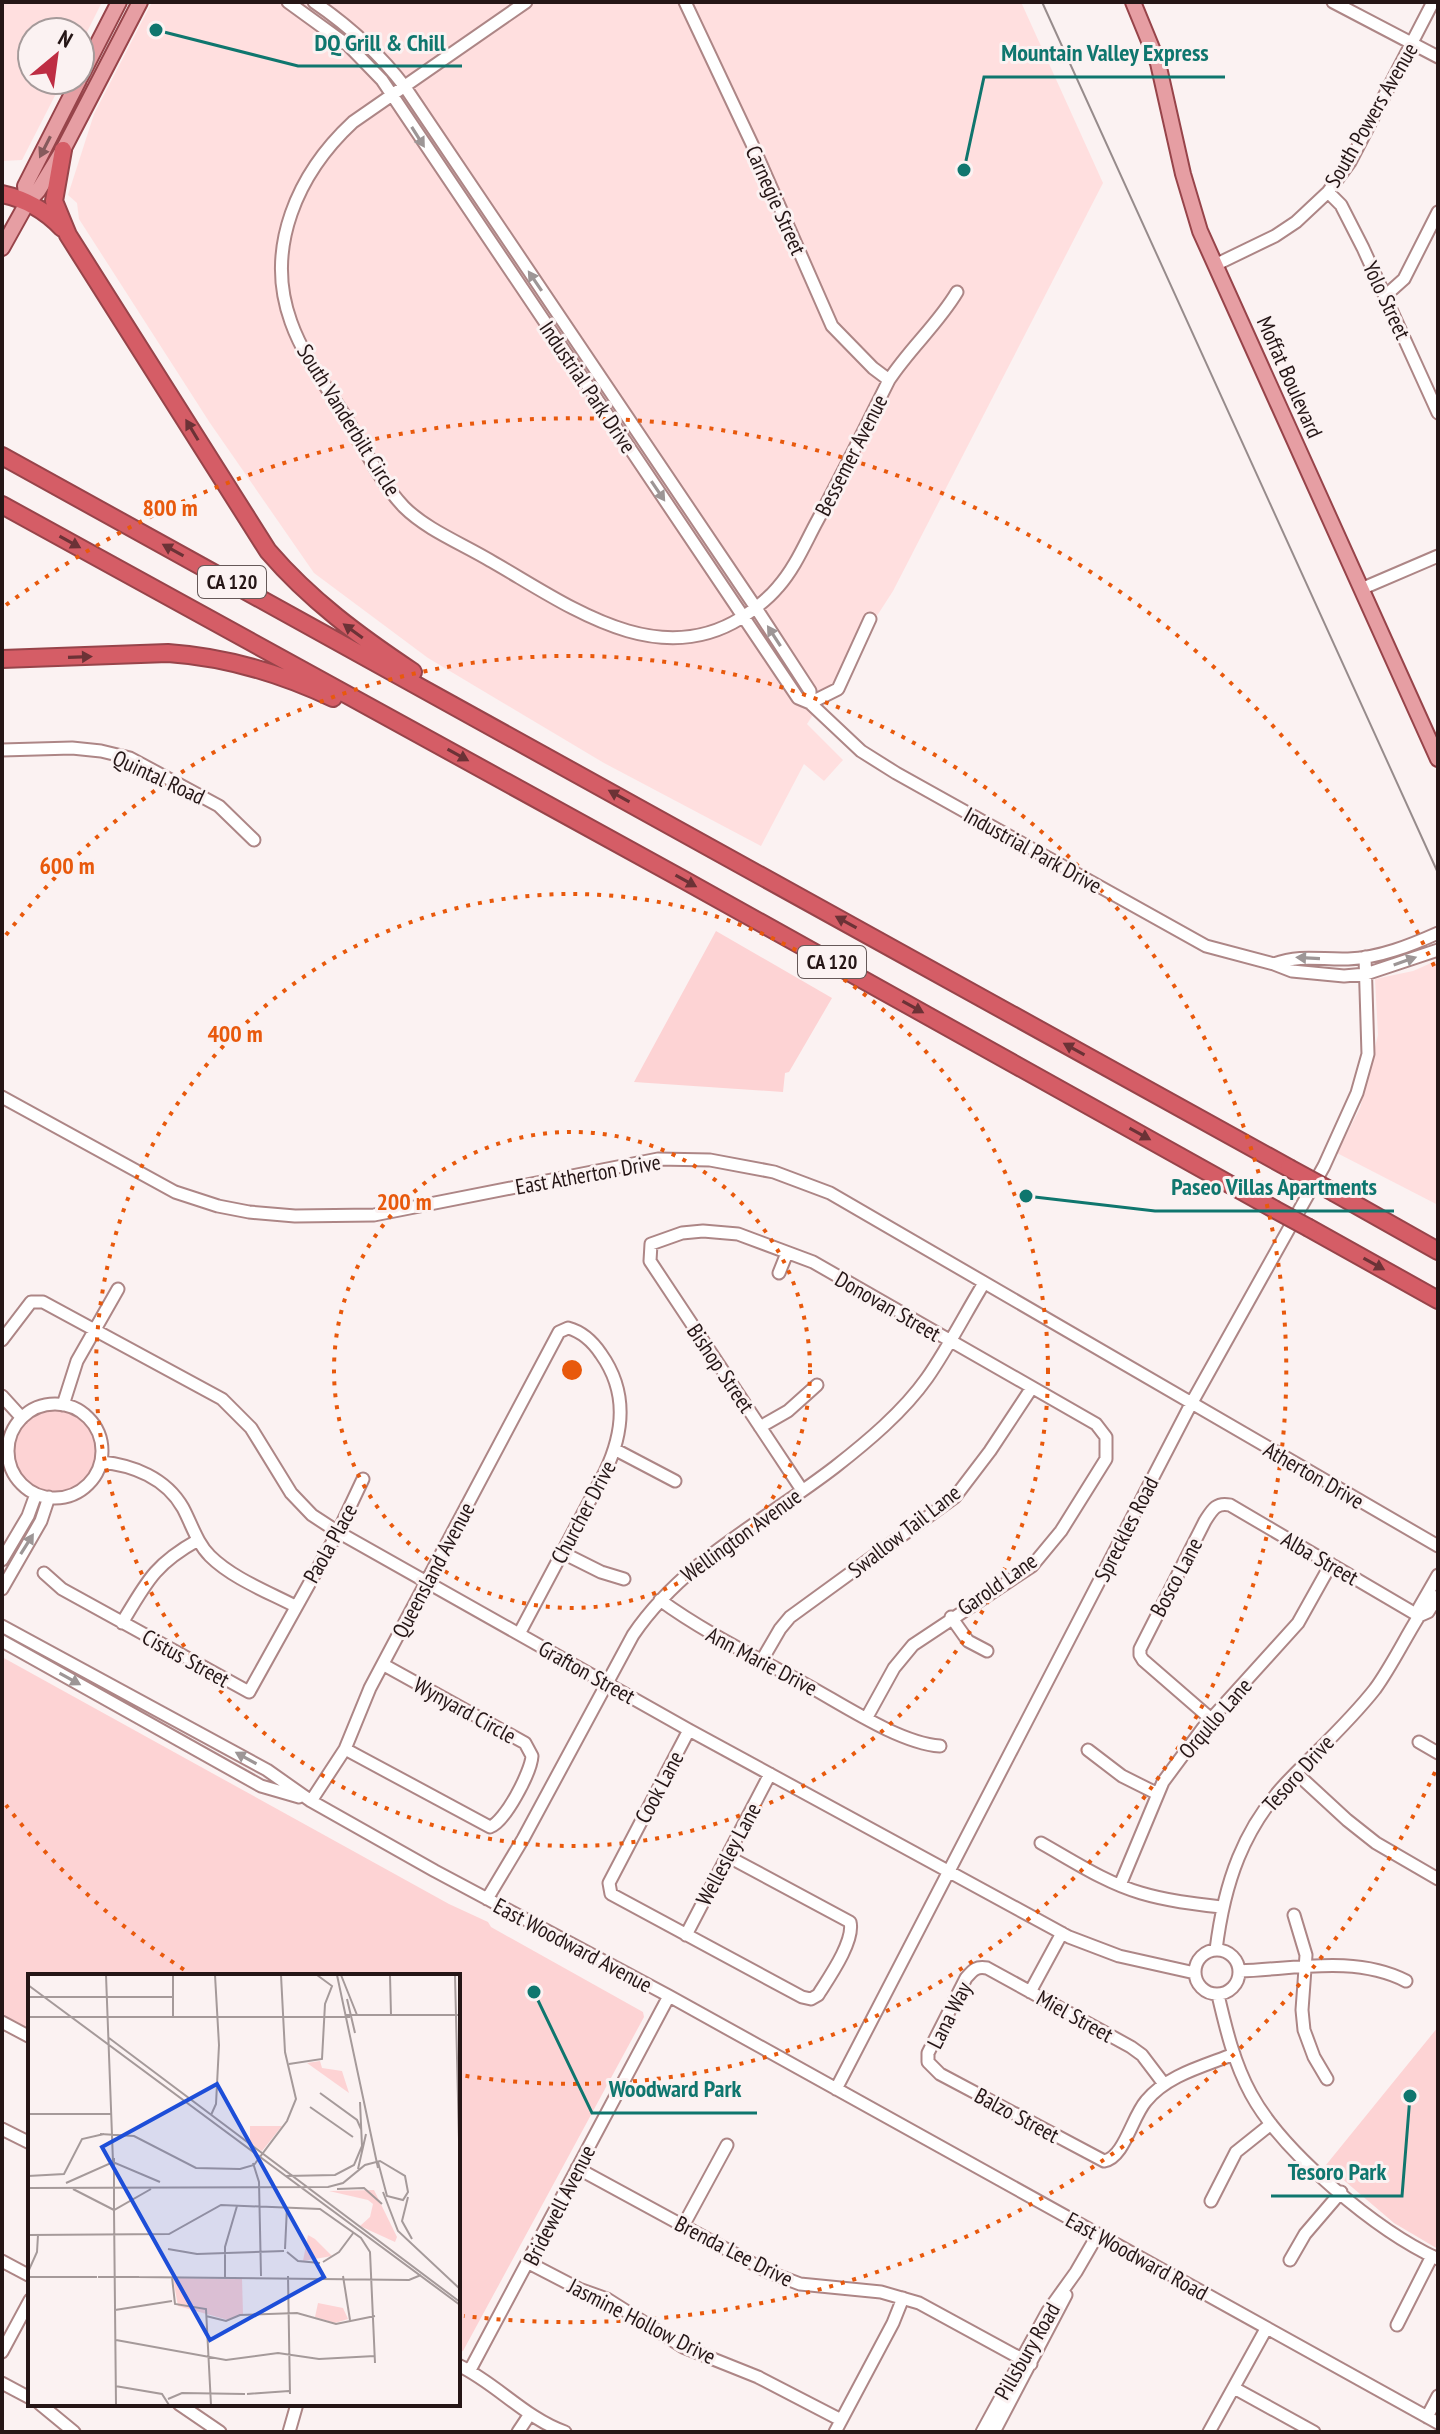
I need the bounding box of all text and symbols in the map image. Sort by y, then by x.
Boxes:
north arrow [16,16,96,96]
callout: DQ Grill & Chill [298,18,462,66]
text: N [54,23,78,54]
text: DQ Grill & Chill [314,27,446,58]
callout: Mountain Valley Express [984,29,1225,77]
text: Mountain Valley Express [1001,37,1209,68]
street label: South Powers Avenue [1318,38,1424,192]
one-way arrow [410,125,425,148]
one-way arrow [38,136,52,159]
street label: Carnegie Street [739,141,813,259]
street label: Yolo Street [1357,257,1417,343]
one-way arrow [528,271,543,292]
street label: Moffat Boulevard [1251,312,1329,442]
street label: Industrial Park Drive [533,316,643,458]
street label: South Vanderbilt Circle [291,339,407,501]
street label: Bessemer Avenue [808,390,894,520]
one-way arrow [186,419,200,441]
one-way arrow [650,480,665,501]
text: 800 m [142,492,198,523]
one-way arrow [59,536,82,549]
one-way arrow [161,543,184,557]
road number: CA 120 [198,566,266,598]
one-way arrow [342,623,364,639]
one-way arrow [767,626,782,647]
one-way arrow [68,650,93,663]
street label: Quintal Road [109,744,209,810]
one-way arrow [446,749,469,762]
one-way arrow [608,789,630,803]
street label: Industrial Park Drive [959,801,1107,899]
text: 600 m [39,850,95,881]
one-way arrow [674,874,697,887]
one-way arrow [835,915,858,929]
road number: CA 120 [798,946,866,978]
one-way arrow [1295,951,1320,964]
one-way arrow [1393,955,1417,967]
one-way arrow [901,1000,924,1014]
text: 400 m [207,1018,263,1049]
one-way arrow [1062,1042,1085,1055]
one-way arrow [1128,1127,1151,1141]
street label: East Atherton Drive [513,1147,663,1201]
callout: Paseo Villas Apartments [1155,1163,1394,1211]
text: Paseo Villas Apartments [1171,1171,1377,1202]
text: 200 m [376,1186,432,1217]
one-way arrow [1362,1257,1385,1271]
street label: Donovan Street [830,1265,946,1347]
street label: Bishop Street [681,1318,761,1418]
centre of rings [558,1356,586,1384]
street label: Atherton Drive [1259,1435,1369,1515]
street label: Churcher Drive [544,1456,622,1568]
street label: Spreckles Road [1088,1472,1164,1586]
street label: Swallow Tail Lane [842,1478,966,1584]
street label: Wellington Avenue [675,1482,807,1588]
street label: Queensland Avenue [386,1497,480,1643]
street label: Paola Place [297,1498,363,1588]
street label: Alba Street [1277,1525,1363,1591]
one-way arrow [20,1533,34,1555]
street label: Bosco Lane [1144,1533,1208,1621]
street label: Garold Lane [952,1546,1042,1622]
street label: Ann Marie Drive [702,1620,822,1702]
street label: Cistus Street [137,1623,235,1693]
street label: Grafton Street [534,1634,640,1710]
street label: Wynyard Circle [409,1670,521,1750]
one-way arrow [59,1672,81,1686]
street label: Orqullo Lane [1172,1672,1258,1764]
street label: Tesoro Drive [1256,1729,1340,1817]
street label: Cook Lane [628,1746,690,1828]
one-way arrow [235,1751,257,1765]
street label: Wellesley Lane [689,1798,767,1910]
street label: East Woodward Avenue [489,1891,657,1999]
inset map [28,1974,460,2406]
street label: Lana Way [920,1976,978,2053]
street label: Miel Street [1032,1984,1118,2048]
callout: Woodward Park [592,2065,757,2113]
text: Woodward Park [608,2073,741,2104]
street label: Balzo Street [970,2081,1064,2149]
street label: Bridewell Avenue [517,2140,601,2270]
callout: Tesoro Park [1271,2148,1402,2196]
text: Tesoro Park [1288,2156,1386,2187]
street label: East Woodward Road [1061,2205,1213,2307]
street label: Brenda Lee Drive [670,2209,798,2293]
street label: Jasmine Hollow Drive [563,2271,721,2370]
street label: Pillsbury Road [988,2298,1066,2404]

